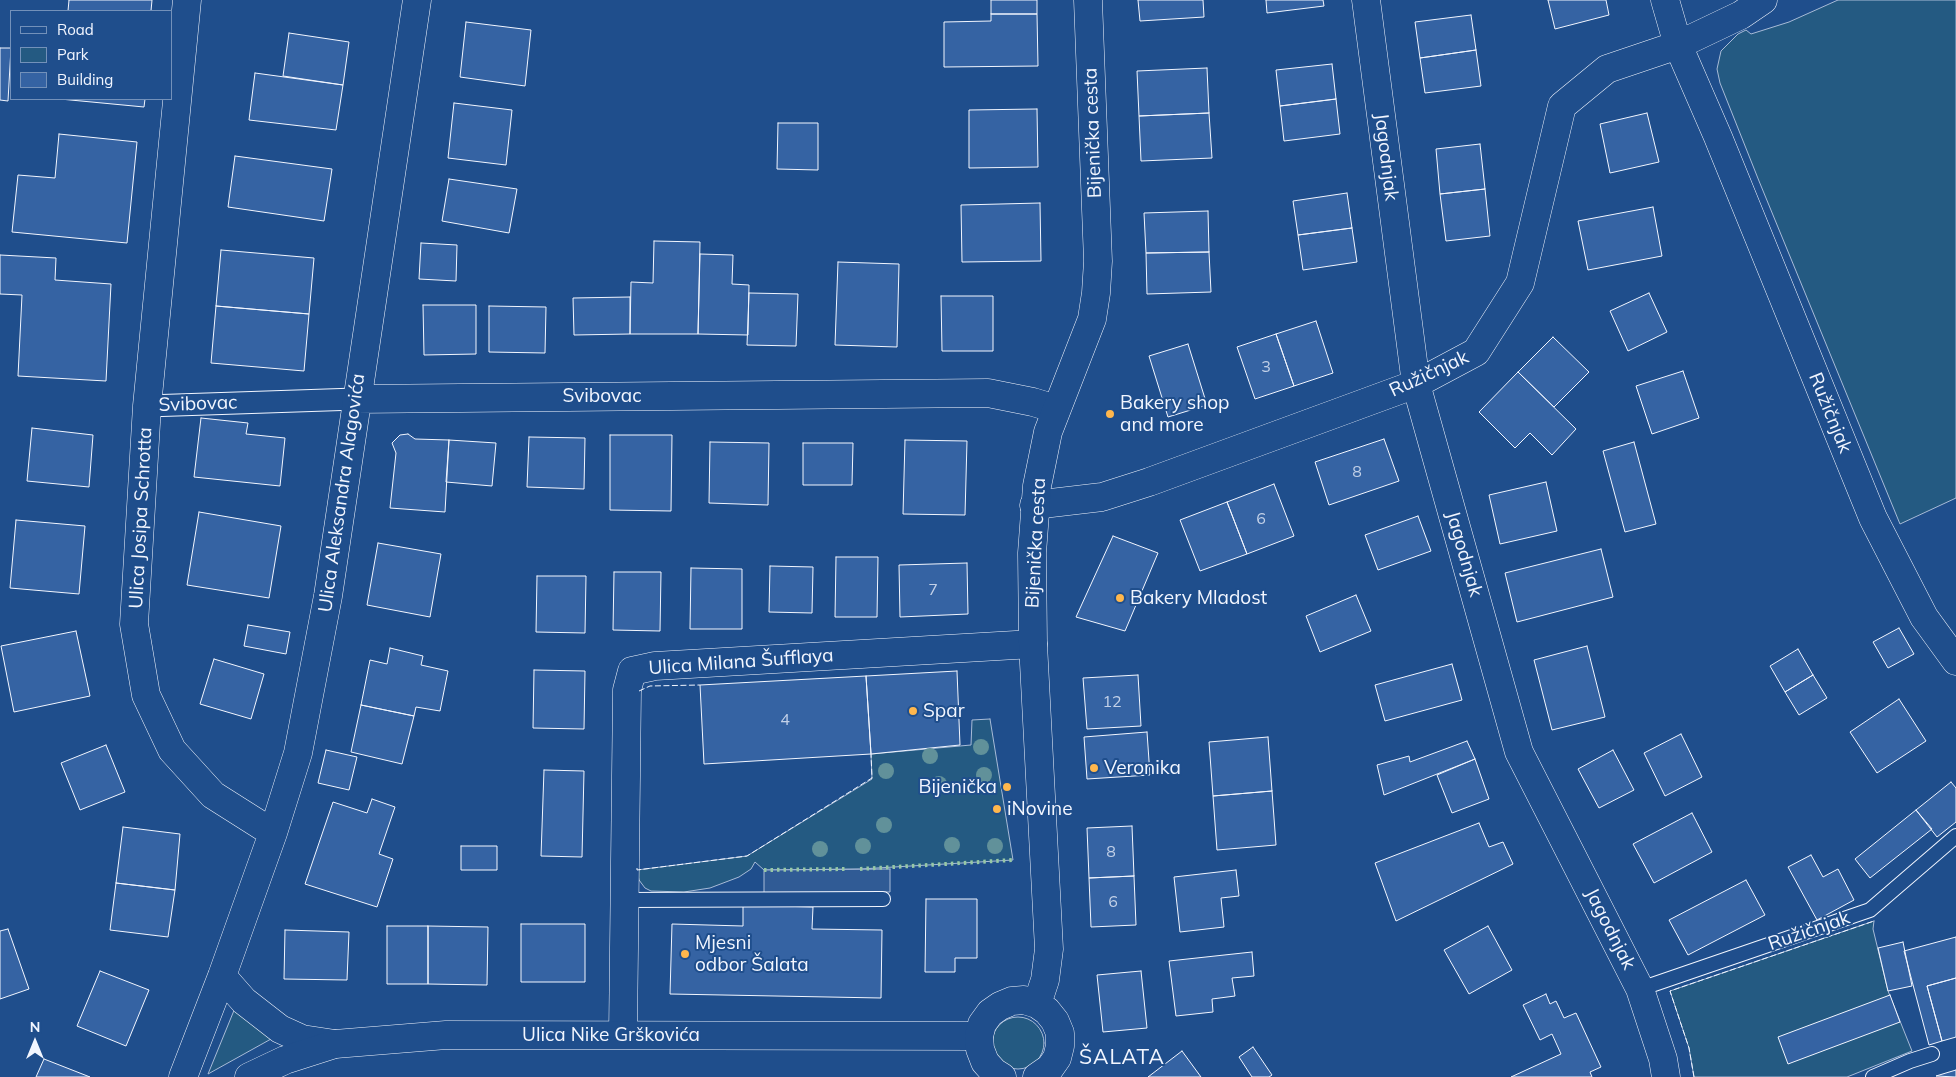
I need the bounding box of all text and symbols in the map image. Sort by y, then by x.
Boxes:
legend [10,10,172,100]
text: Road [57,20,94,39]
text: Park [57,45,89,64]
street label: Bijenička cesta [1079,67,1107,199]
text: Building [57,70,113,89]
street label: Jagodnjak [1369,112,1403,202]
street label: Ružičnjak [1386,346,1472,402]
house number: 3 [1261,357,1271,377]
street label: Ružičnjak [1804,369,1856,457]
street label: Ulica Aleksandra Alagovića [314,372,370,614]
street label: Svibovac [562,385,642,407]
street label: Svibovac [158,391,238,417]
place label: Bakery shop and more [1120,392,1230,436]
marker: Bakery shop and more [1104,408,1116,420]
street label: Ulica Josipa Schrotta [125,427,157,609]
house number: 8 [1352,462,1362,482]
street label: Bijenička cesta [1021,477,1051,609]
street label: Jagodnjak [1441,508,1487,600]
house number: 6 [1256,509,1266,529]
house number: 7 [928,580,938,600]
place label: Bakery Mladost [1130,587,1267,609]
marker: Bakery Mladost [1114,592,1126,604]
street label: Ulica Milana Šufflaya [648,644,834,680]
house number: 12 [1102,692,1122,712]
place label: Spar [923,700,965,722]
marker: Spar [907,705,919,717]
house number: 4 [780,710,790,730]
place label: Veronika [1104,757,1181,779]
marker: Veronika [1088,762,1100,774]
place label: Bijenička [919,776,997,798]
marker: Bijenička [1001,781,1013,793]
place label: iNovine [1007,798,1073,820]
marker: iNovine [991,803,1003,815]
house number: 8 [1106,842,1116,862]
street label: Jagodnjak [1580,885,1640,973]
house number: 6 [1108,892,1118,912]
street label: Ružičnjak [1765,906,1853,956]
place label: Mjesni odbor Šalata [695,932,809,976]
marker: Mjesni odbor Šalata [679,948,691,960]
north arrow [10,1017,60,1067]
text: N [30,1018,40,1036]
street label: Ulica Nike Grškovića [522,1024,700,1046]
district label: ŠALATA [1078,1045,1166,1071]

